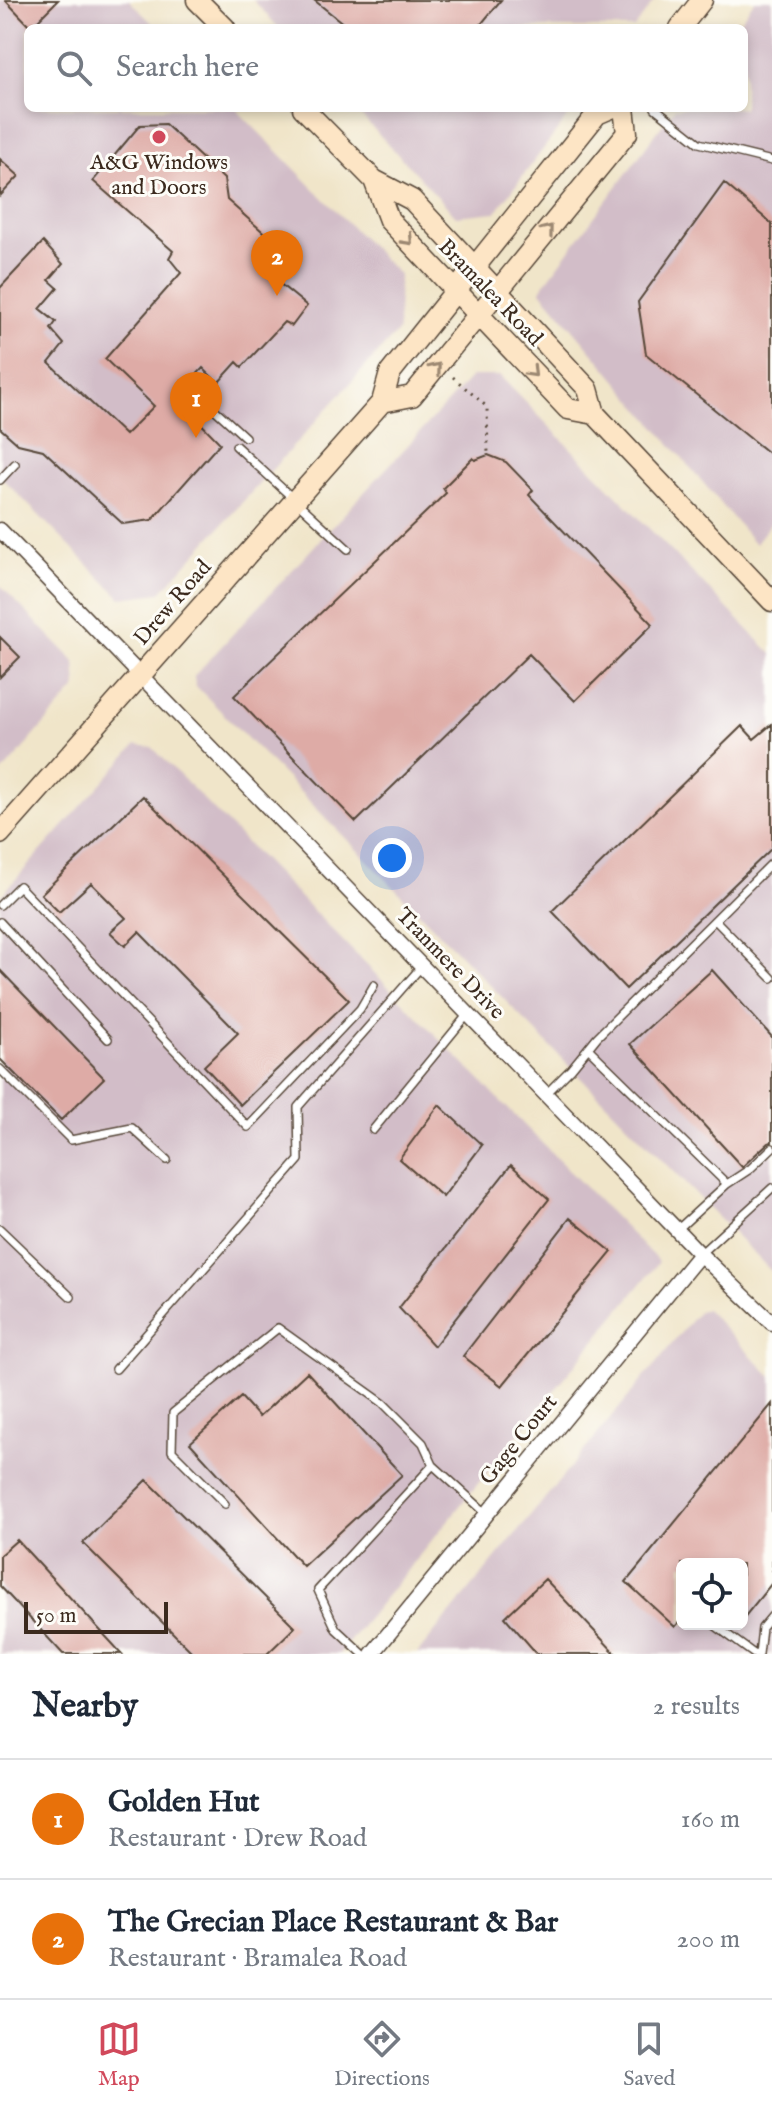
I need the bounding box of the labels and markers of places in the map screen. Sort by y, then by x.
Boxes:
marker: A&G Windows and Doors [150,128,168,146]
place label: A&G Windows and Doors [89,149,228,202]
pin: 2 [251,230,303,296]
pin: 1 [170,372,222,438]

